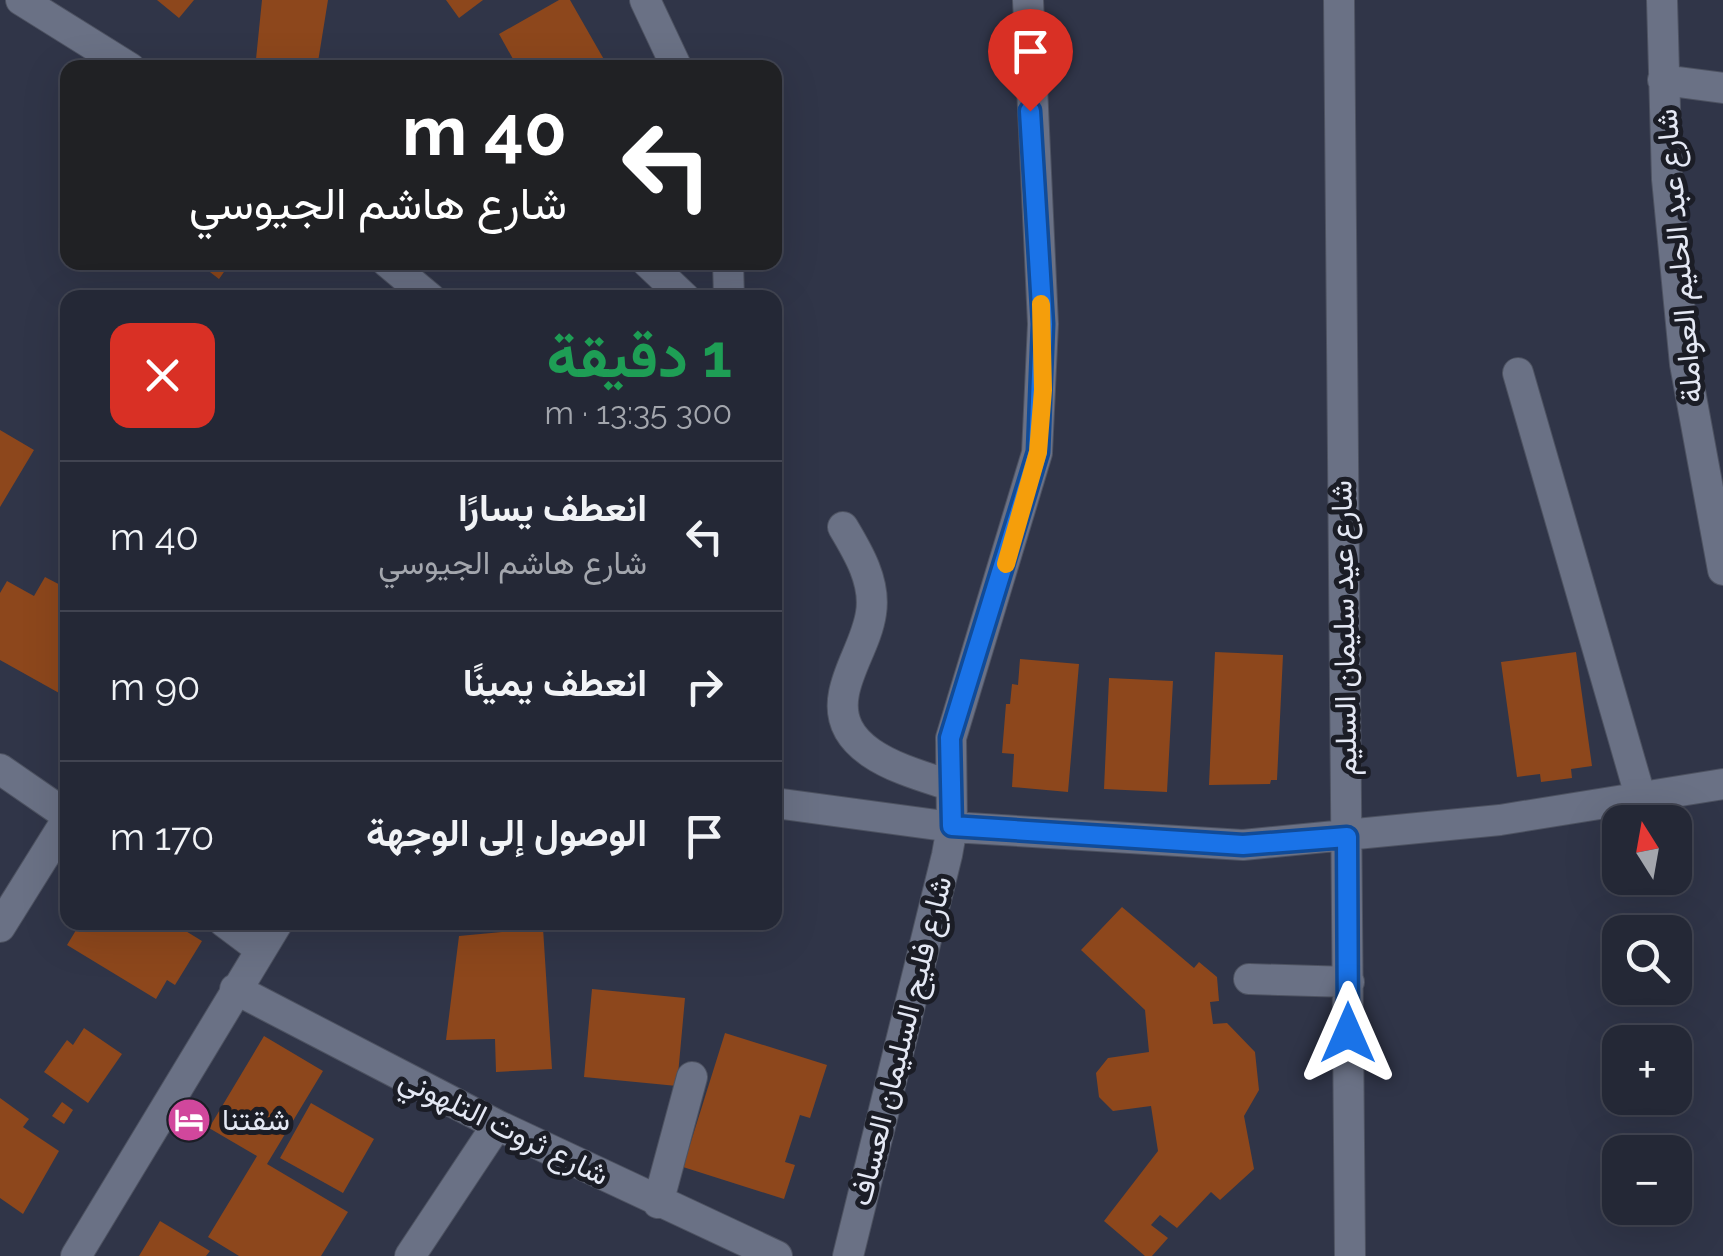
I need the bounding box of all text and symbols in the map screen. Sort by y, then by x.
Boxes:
pin [988,9,1073,112]
icon: arrive [1003,24,1058,79]
text: 40 m [402,89,567,171]
icon: left [602,100,732,230]
street label: شارع عبد الحليم العواملة [1648,107,1712,404]
text: شارع هاشم الجيوسي [189,177,567,230]
text: 1 دقيقة [546,321,732,391]
button: close [110,323,215,428]
text: 300 m · 13:35 [544,394,732,431]
street label: شارع عيد سليمان السليم [1323,480,1367,776]
text: انعطف يسارًا [458,485,647,530]
icon: left [677,509,732,564]
text: 40 m [110,514,199,559]
text: شارع هاشم الجيوسي [378,544,647,581]
icon: right [677,659,732,714]
text: انعطف يمينًا [463,660,647,705]
text: 90 m [110,664,200,709]
north arrow [1602,805,1692,895]
map controls [1602,805,1692,1225]
icon: arrive [677,809,732,864]
text: الوصول إلى الوجهة [366,810,647,855]
text: 170 m [110,814,214,859]
street label: شارع فليح السليمان العساف [843,872,961,1210]
button: search [1602,915,1692,1005]
position arrow [1296,981,1400,1085]
button: + [1602,1025,1692,1115]
street label: شارع ثروت التلهوني [391,1061,615,1199]
hotel icon: شقتنا [166,1097,212,1143]
place label: شقتنا [222,1102,290,1137]
button: − [1602,1135,1692,1225]

